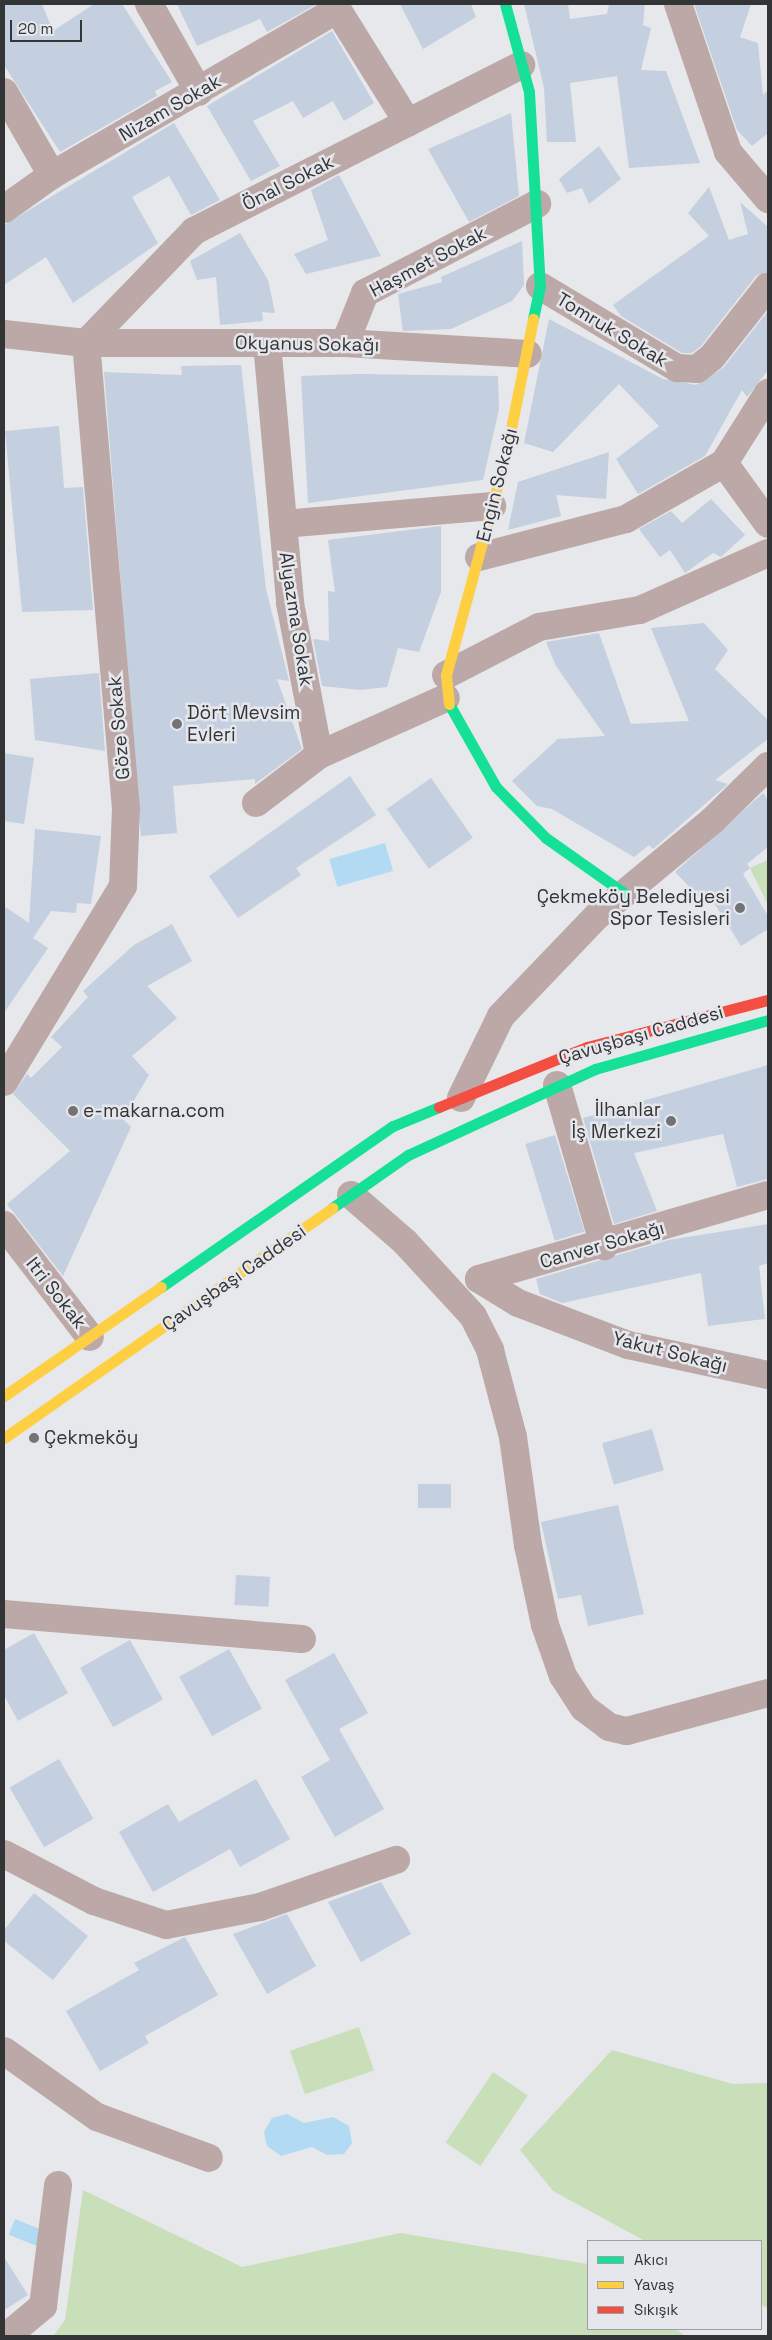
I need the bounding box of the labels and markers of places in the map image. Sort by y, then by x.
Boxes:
place label: Dört Mevsim Evleri [187,702,300,746]
marker: Dört Mevsim Evleri [171,718,183,730]
place label: Çekmeköy Belediyesi Spor Tesisleri [537,886,730,930]
marker: Çekmeköy Belediyesi Spor Tesisleri [734,902,746,914]
place label: İlhanlar İş Merkezi [571,1099,661,1143]
place label: e-makarna.com [83,1100,225,1122]
marker: e-makarna.com [67,1105,79,1117]
marker: İlhanlar İş Merkezi [665,1115,677,1127]
place label: Çekmeköy [44,1427,138,1449]
marker: Çekmeköy [28,1432,40,1444]

